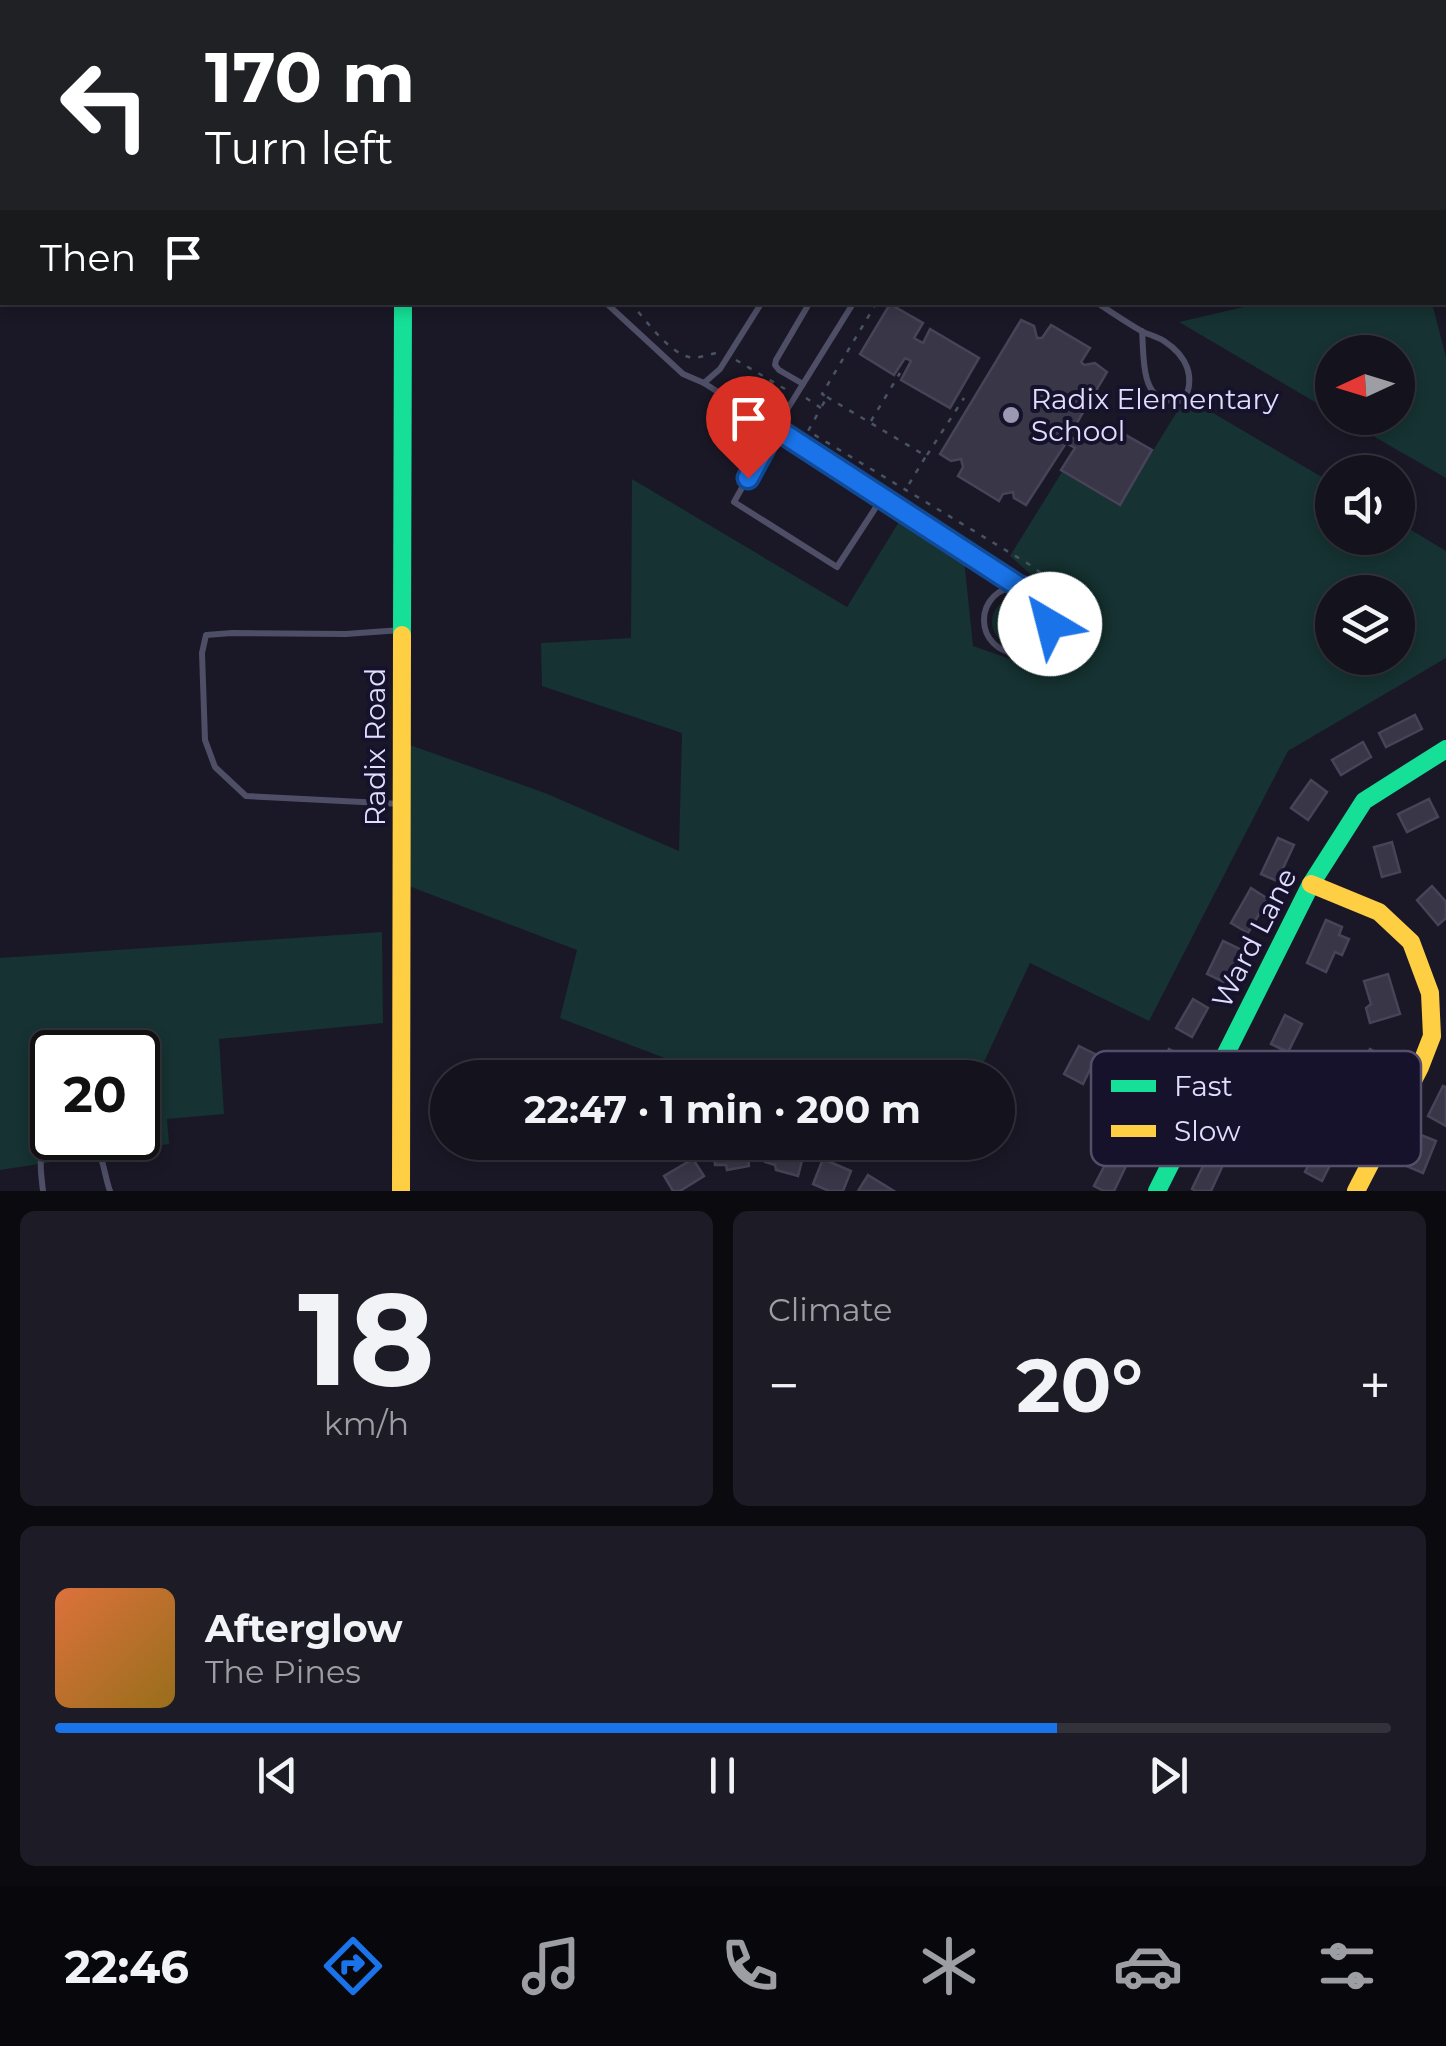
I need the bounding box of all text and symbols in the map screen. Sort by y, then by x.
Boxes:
text: 170 m [205,34,415,120]
icon: left [40,40,170,170]
text: Turn left [205,120,393,175]
icon: arrive [156,230,211,285]
text: Then [40,234,136,281]
north arrow [1315,335,1415,435]
map controls [1315,335,1415,675]
pin [706,376,791,479]
place label: Radix Elementary School [1031,382,1280,448]
icon: arrive [721,391,776,446]
marker: Radix Elementary School [1000,404,1022,426]
button: sound [1315,455,1415,555]
position arrow [998,572,1102,676]
button: layers [1315,575,1415,675]
street label: Radix Road [358,668,392,826]
street label: Ward Lane [1204,863,1304,1013]
speed limit sign: 20 [30,1030,160,1160]
legend [1091,1051,1421,1166]
text: Fast [1174,1069,1233,1103]
text: 22:47 · 1 min · 200 m [524,1086,921,1133]
text: Slow [1174,1114,1241,1148]
text: 18 [298,1259,435,1418]
text: Climate [768,1290,892,1329]
text: 20° [1016,1339,1143,1431]
text: − [768,1352,800,1419]
text: + [1359,1352,1391,1419]
text: km/h [324,1404,409,1443]
text: Afterglow [205,1605,403,1652]
text: The Pines [205,1652,361,1691]
icon: previous [250,1748,305,1803]
icon: pause [695,1748,750,1803]
icon: next [1141,1748,1196,1803]
icon: directions [318,1931,388,2001]
icon: music [516,1931,586,2001]
icon: phone [715,1931,785,2001]
icon: climate [914,1931,984,2001]
icon: car [1113,1931,1183,2001]
icon: filters [1312,1931,1382,2001]
text: 22:46 [64,1939,189,1994]

